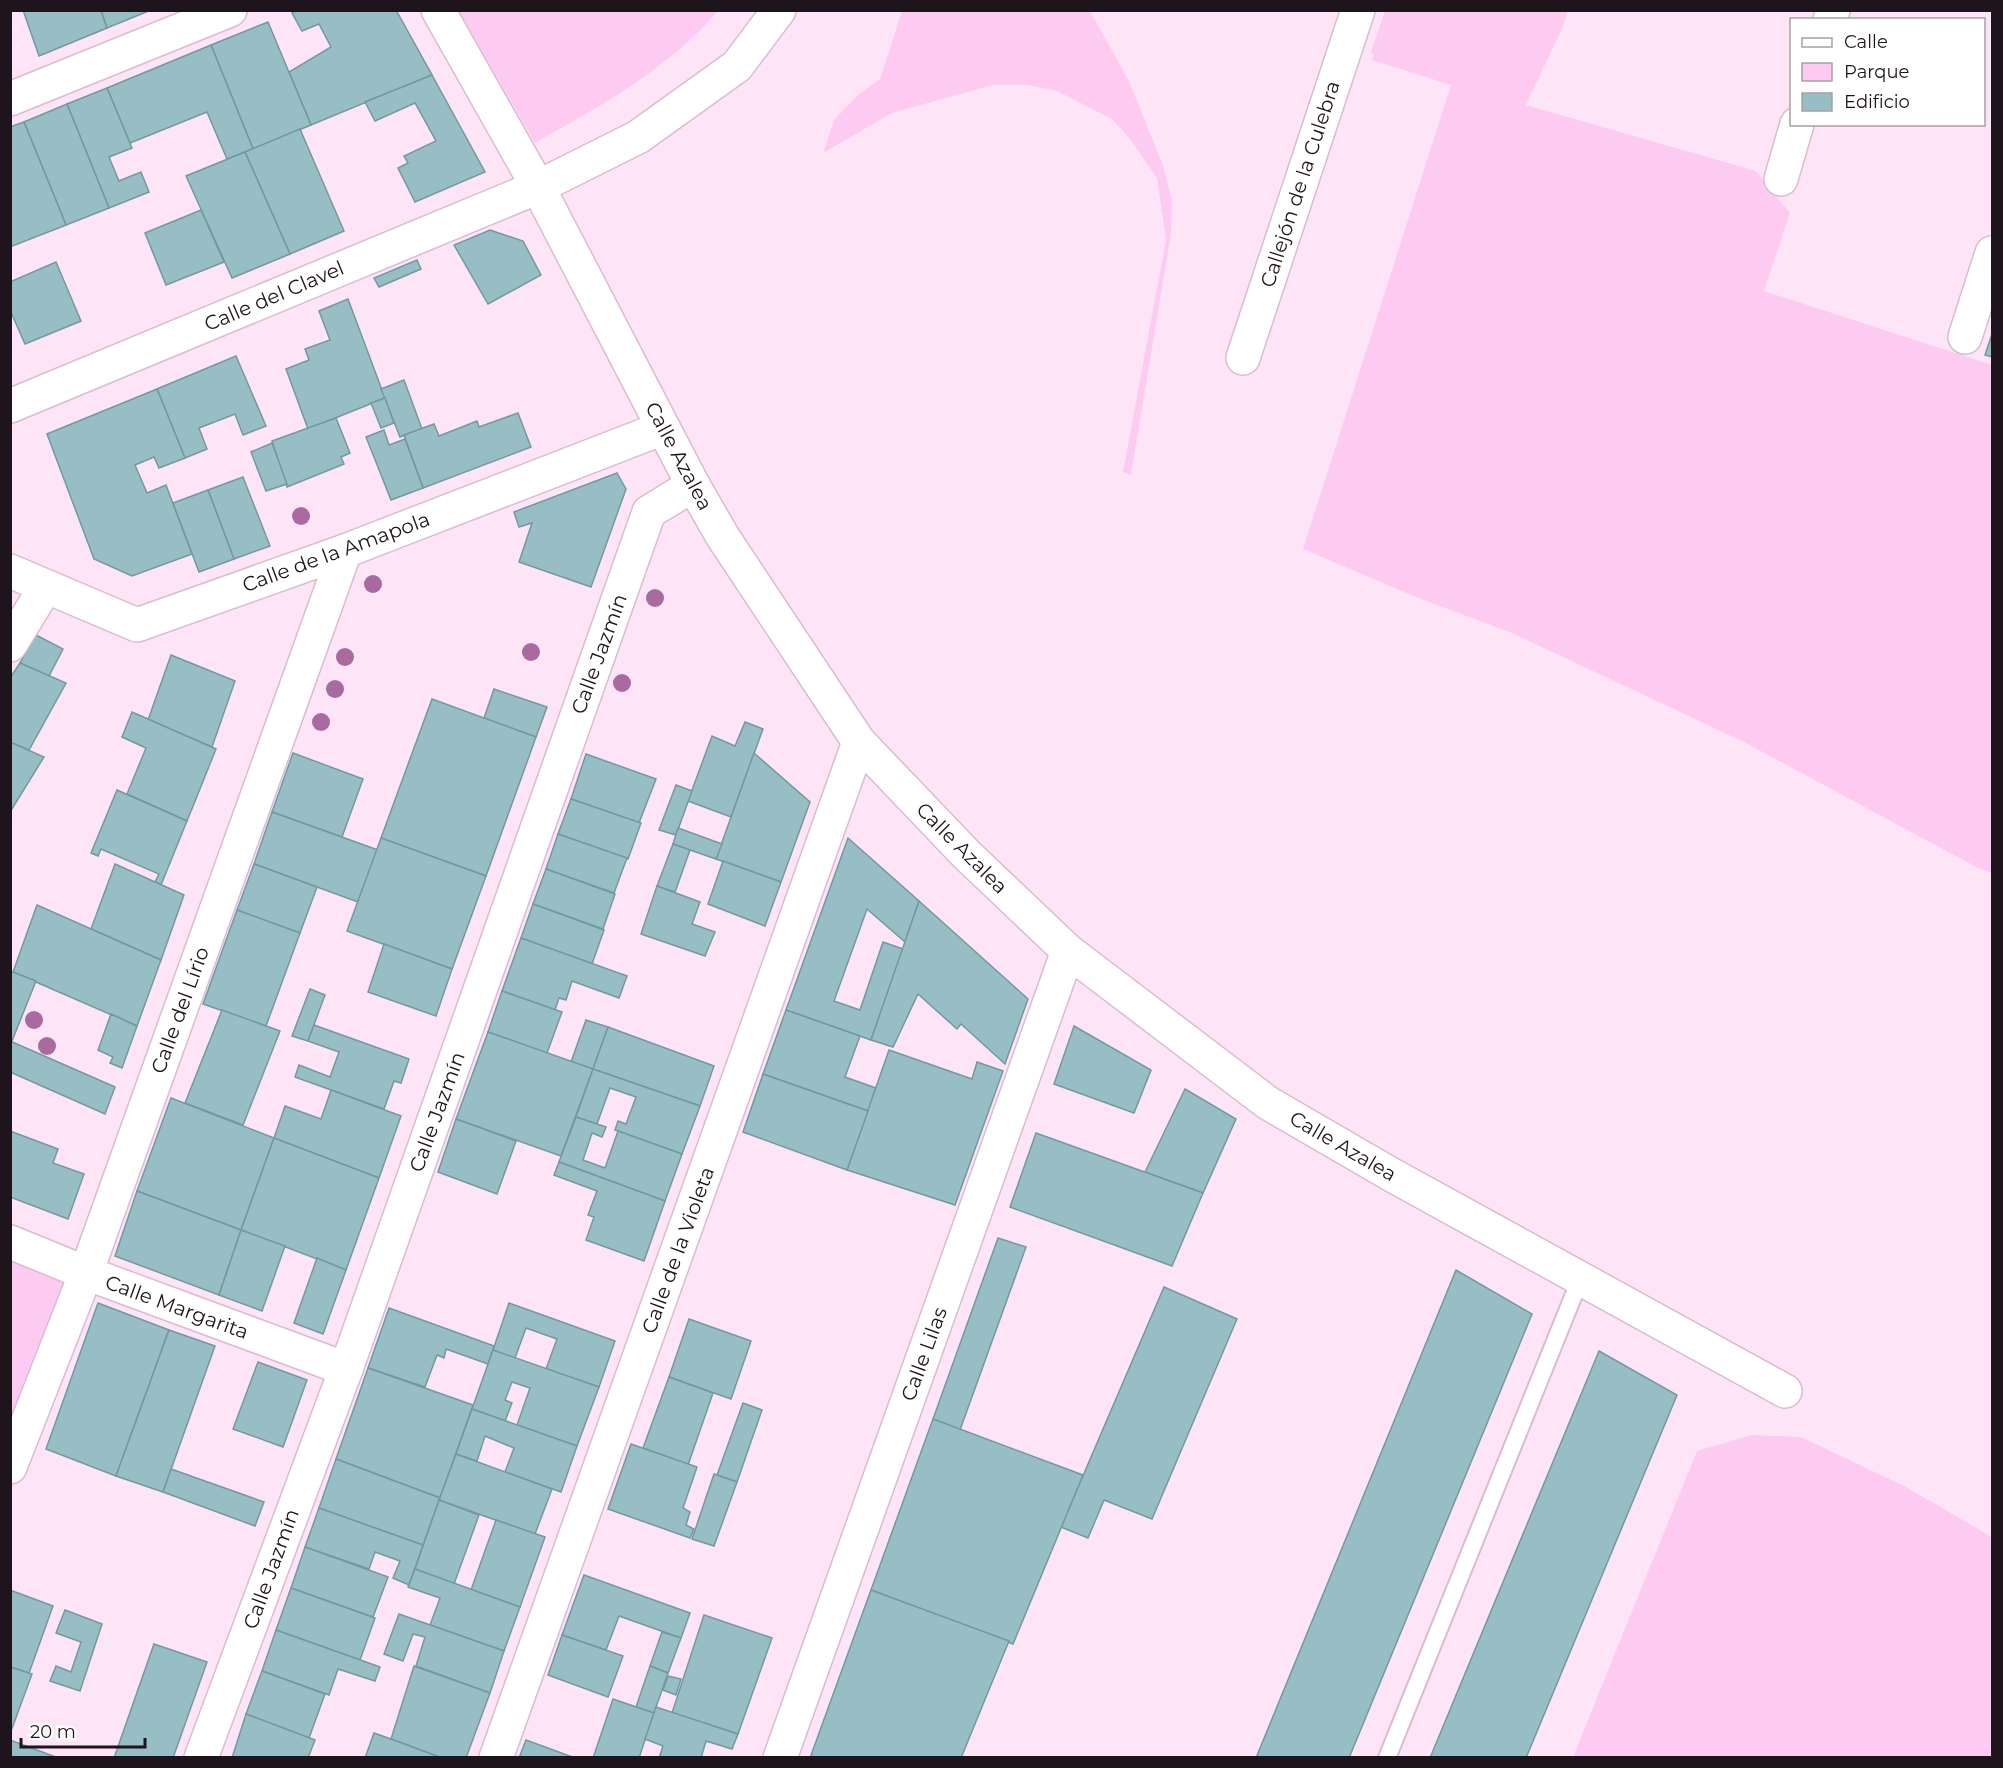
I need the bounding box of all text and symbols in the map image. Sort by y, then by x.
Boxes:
legend [1790,18,1985,126]
text: Calle [1844,31,1888,53]
text: Parque [1844,61,1910,83]
street label: Callejón de la Culebra [1255,78,1345,290]
text: Edificio [1844,91,1910,113]
street label: Calle del Clavel [201,256,347,336]
street label: Calle Azalea [640,398,718,514]
street label: Calle de la Amapola [239,507,433,597]
street label: Calle Jazmín [566,591,632,717]
street label: Calle Azalea [911,797,1013,899]
street label: Calle del Lírio [146,943,214,1077]
street label: Calle Jazmín [404,1049,470,1175]
street label: Calle Azalea [1285,1106,1401,1186]
street label: Calle de la Violeta [637,1163,719,1337]
street label: Calle Margarita [102,1270,252,1344]
street label: Calle Lilas [896,1304,952,1404]
street label: Calle Jazmín [238,1506,304,1632]
scale bar [21,1711,146,1749]
text: 20 m [30,1721,76,1743]

